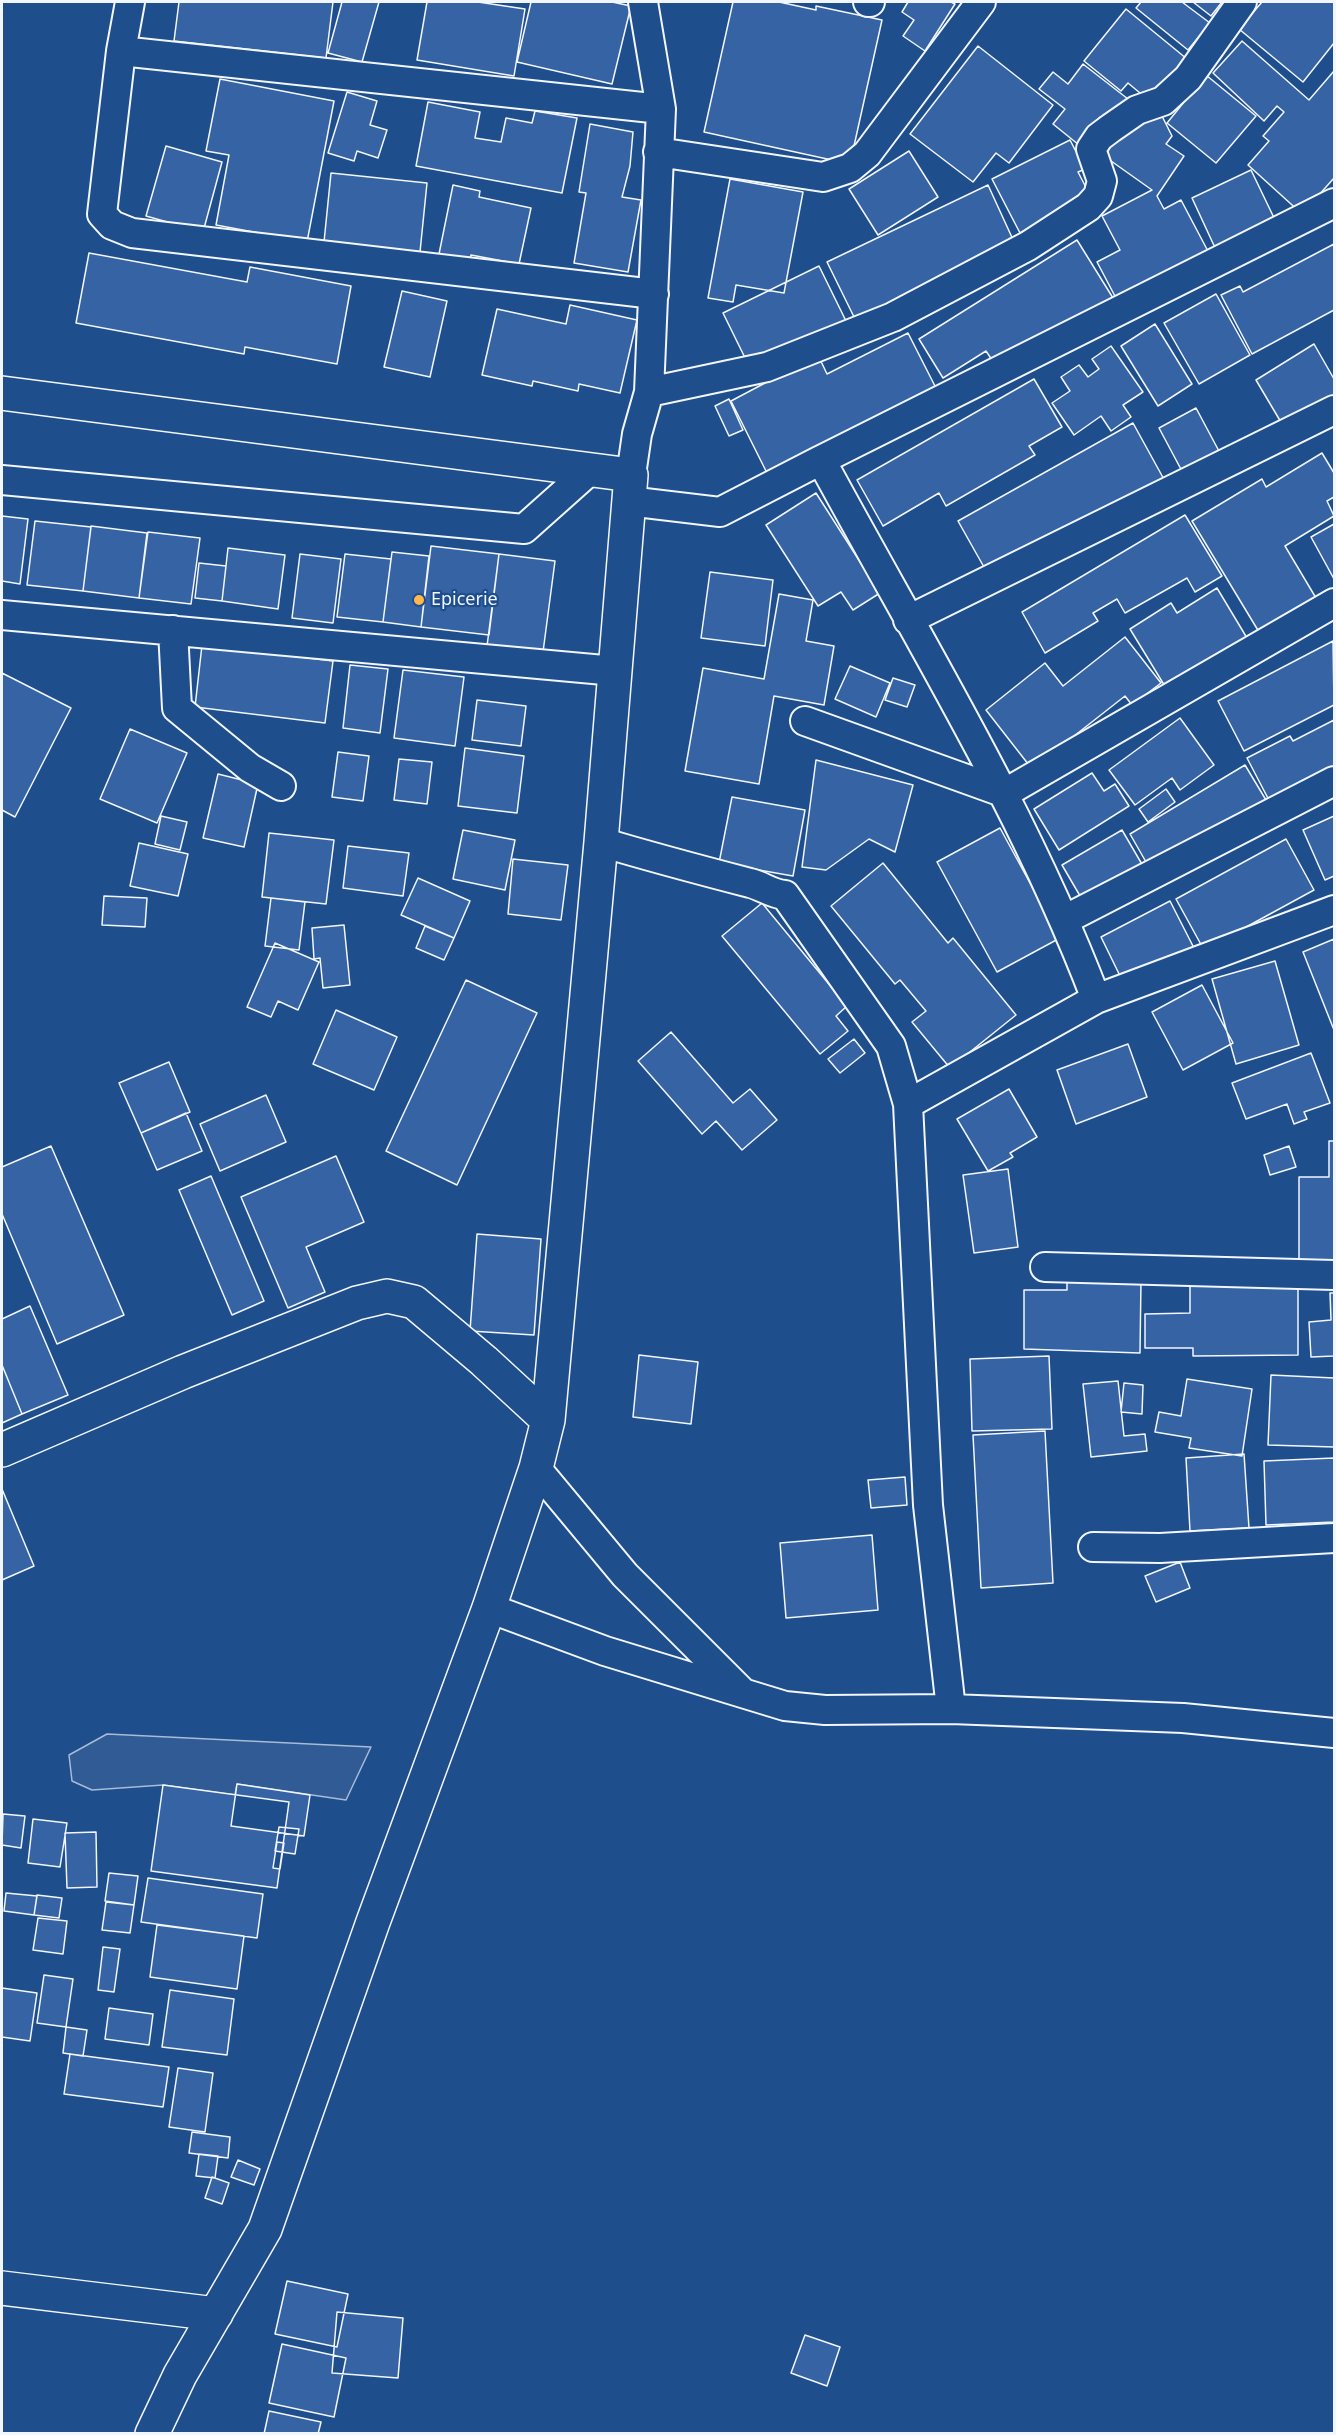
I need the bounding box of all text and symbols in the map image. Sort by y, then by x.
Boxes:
place label: Epicerie [431,589,498,611]
marker: Epicerie [412,593,426,607]

